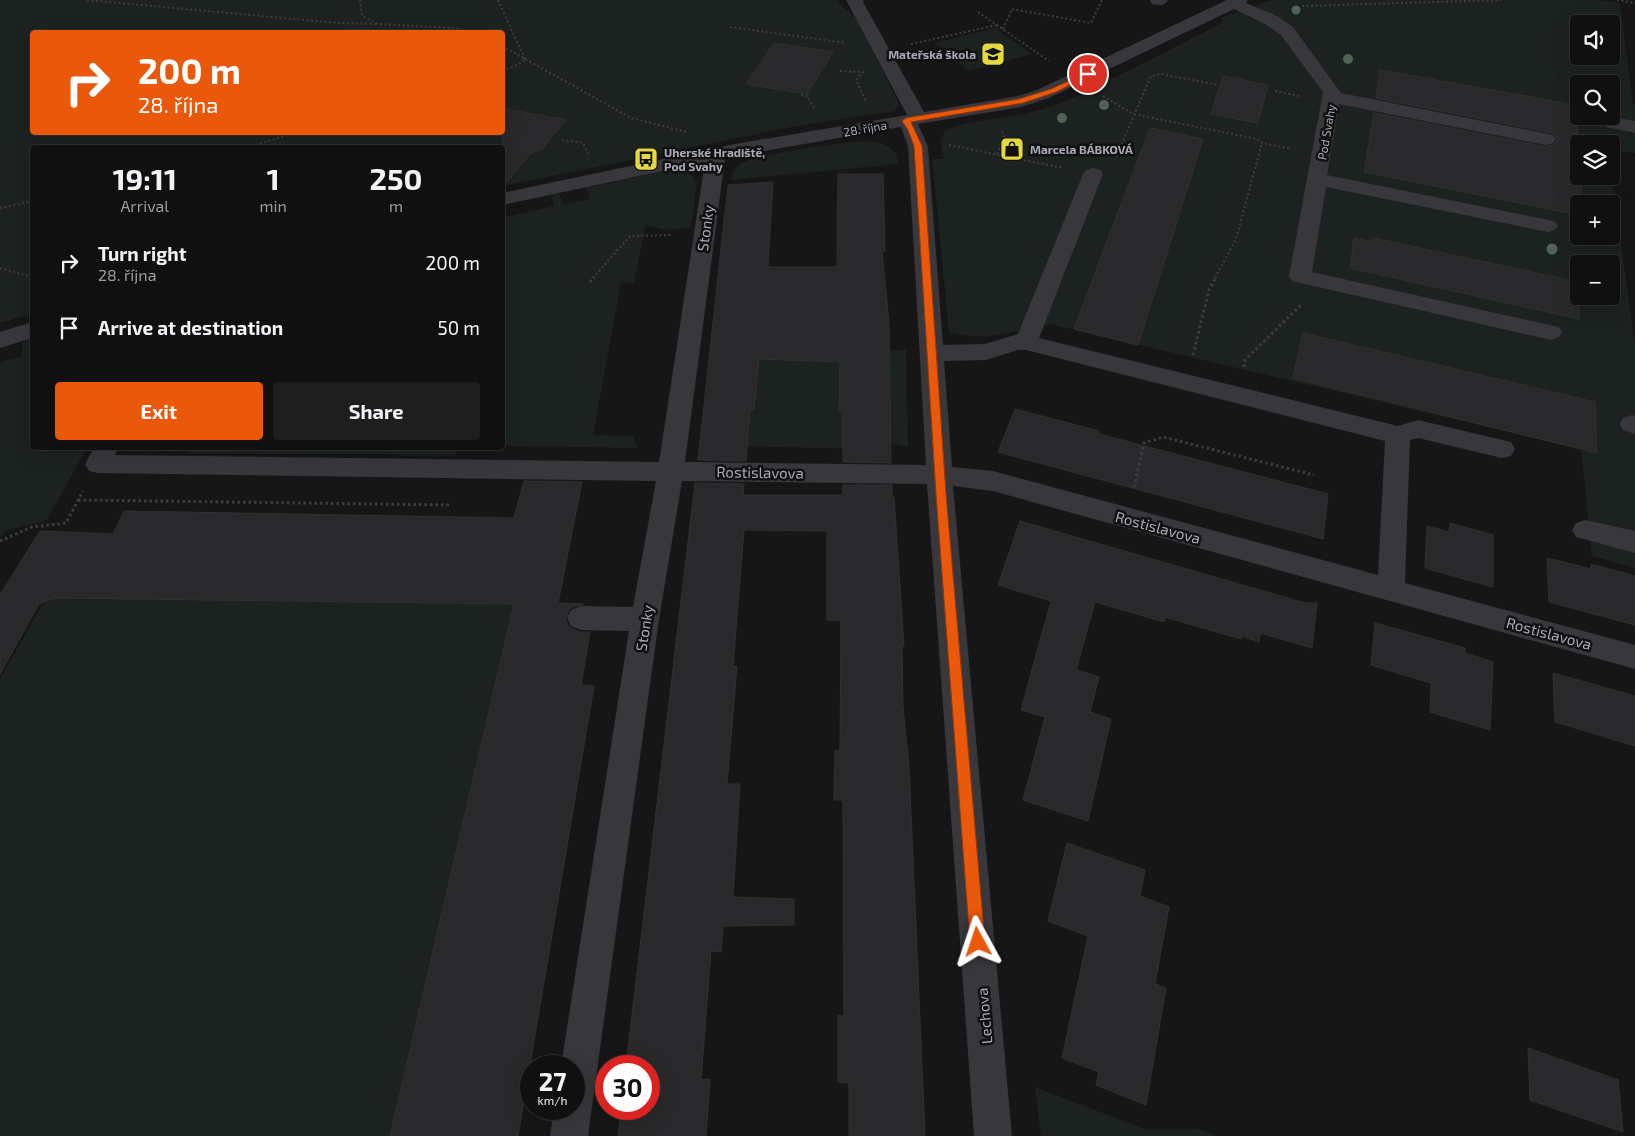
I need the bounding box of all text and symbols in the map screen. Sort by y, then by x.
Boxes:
map controls [1570,15,1620,305]
button: sound [1570,15,1620,65]
school or university icon: Mateřská škola [980,41,1006,67]
place label: Mateřská škola [888,47,976,61]
text: 200 m [138,49,241,91]
icon: right [55,50,120,115]
pin [1067,53,1109,95]
icon: arrive [1074,60,1102,88]
button: search [1570,75,1620,125]
text: 28. října [138,91,218,117]
street label: Pod Svahy [1314,102,1338,161]
street label: 28. října [842,117,888,140]
button: layers [1570,135,1620,185]
shop icon: Marcela BÁBKOVÁ [999,136,1025,162]
place label: Marcela BÁBKOVÁ [1030,142,1133,156]
place label: Uherské Hradiště, Pod Svahy [664,145,765,174]
bus stop icon: Uherské Hradiště, Pod Svahy [633,146,659,172]
text: 19:11 [113,160,177,196]
text: 1 [267,160,280,196]
text: 250 [369,160,422,196]
button: + [1570,195,1620,245]
text: Arrival [120,196,169,215]
text: min [260,196,287,215]
text: m [389,196,403,215]
street label: Stonky [693,203,717,252]
text: Turn right [98,242,186,265]
icon: right [55,249,83,277]
text: 200 m [426,251,480,274]
button: − [1570,255,1620,305]
text: 28. října [98,265,156,284]
icon: arrive [55,314,83,342]
text: Arrive at destination [98,316,283,339]
text: 50 m [437,316,480,339]
button: Exit [55,382,263,440]
button: Share [273,382,480,440]
street label: Rostislavova [716,462,804,482]
street label: Rostislavova [1113,507,1203,547]
street label: Stonky [631,603,657,653]
street label: Rostislavova [1504,613,1594,653]
position arrow [951,915,1003,967]
street label: Lechova [973,987,995,1045]
speed limit sign: 30 [595,1055,660,1120]
text: 27 [539,1066,566,1096]
text: km/h [538,1093,567,1107]

